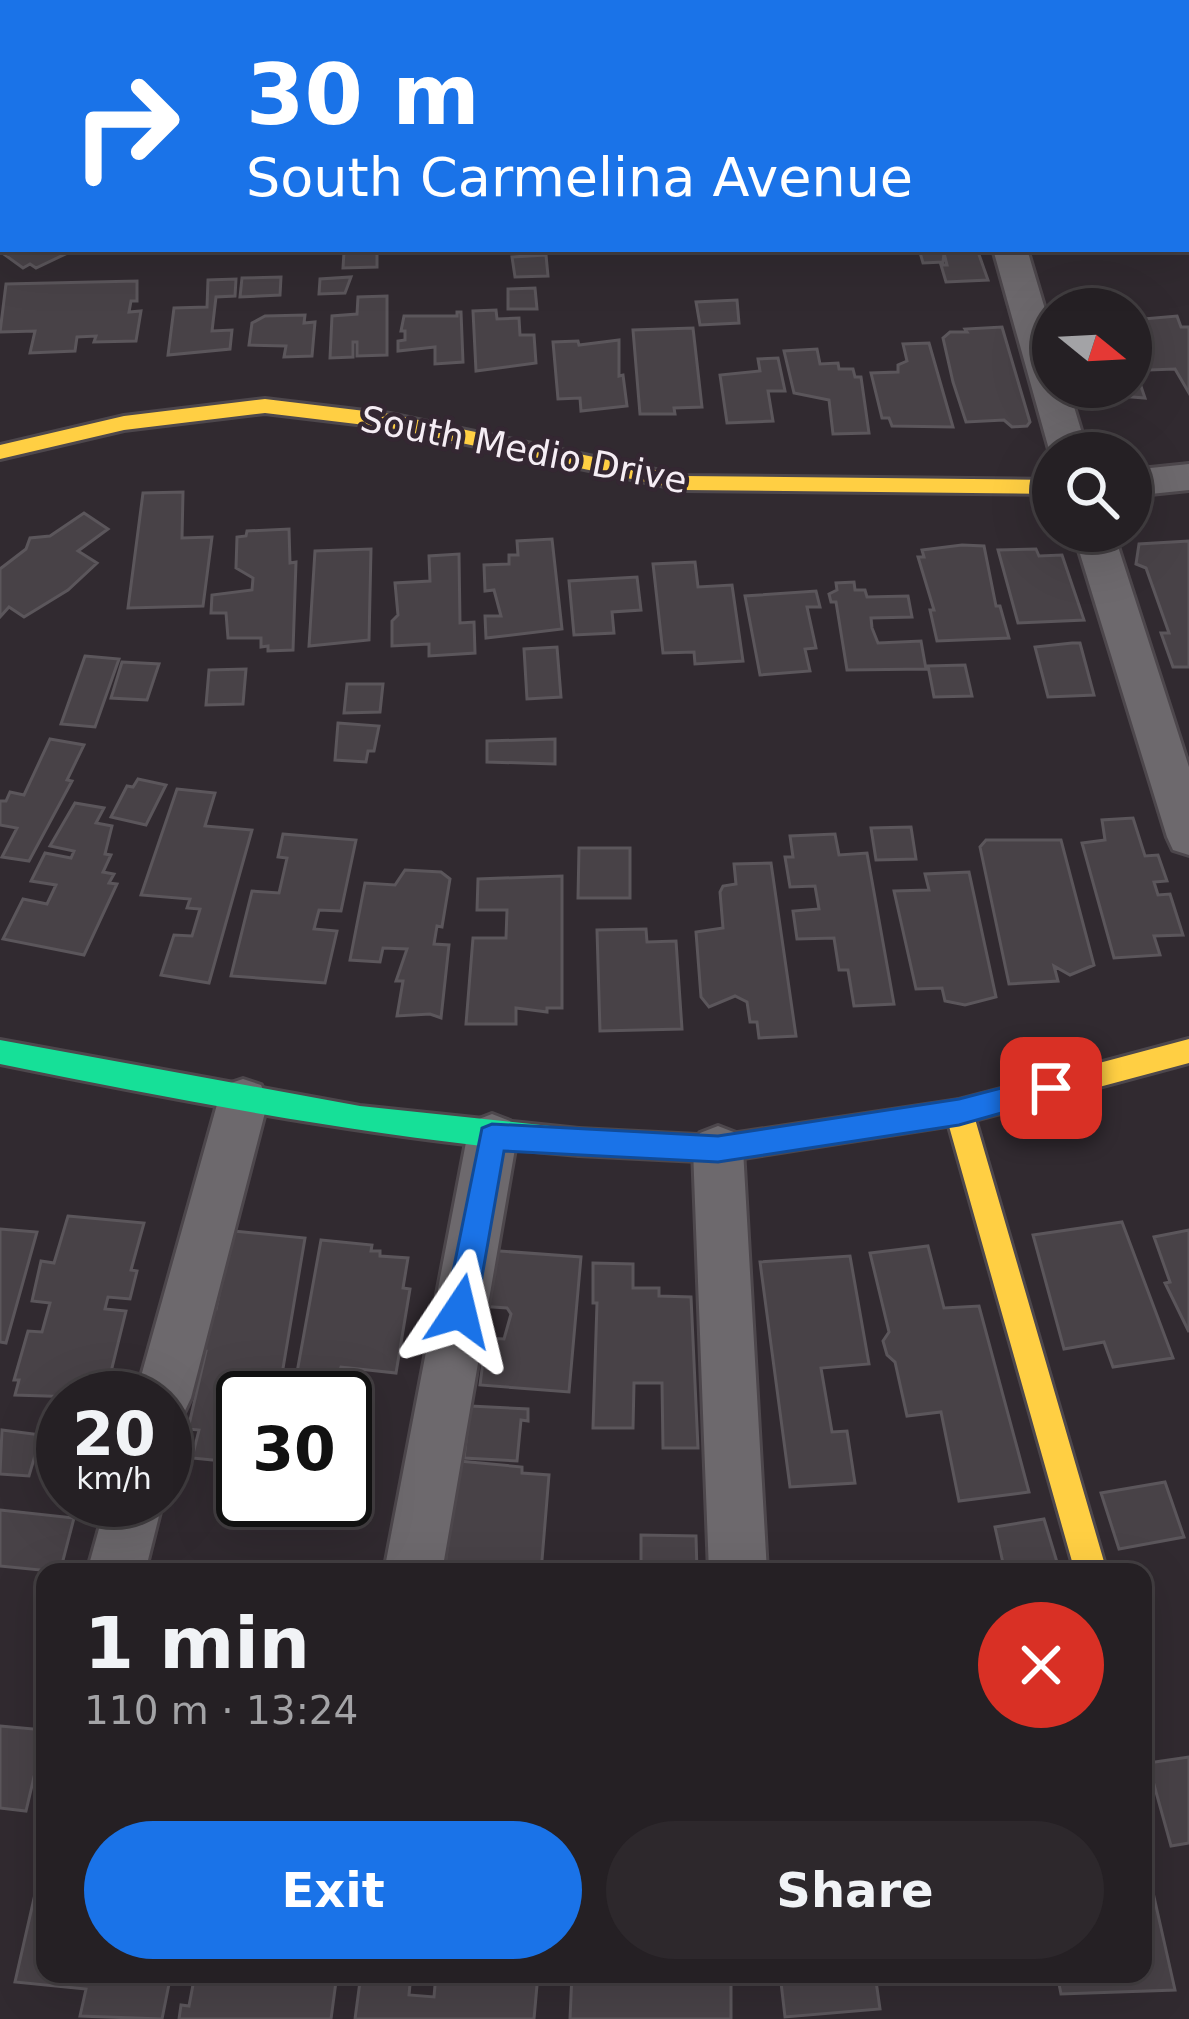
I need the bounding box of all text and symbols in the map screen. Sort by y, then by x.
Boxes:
text: 30 m [246,46,480,144]
icon: right [48,48,204,204]
text: South Carmelina Avenue [246,146,913,209]
north arrow [1032,288,1152,408]
map controls [1032,288,1152,552]
street label: South Medio Drive [357,398,691,501]
button: search [1032,432,1152,552]
pin [1000,1037,1102,1139]
icon: arrive [1018,1055,1084,1121]
position arrow [397,1248,523,1374]
speed limit sign: 30 [216,1371,372,1527]
text: 20 [72,1399,156,1469]
text: km/h [76,1461,152,1496]
text: 1 min [84,1601,310,1685]
button: close [978,1602,1104,1728]
text: 110 m · 13:24 [84,1688,358,1733]
button: Exit [84,1821,582,1959]
button: Share [606,1821,1104,1959]

